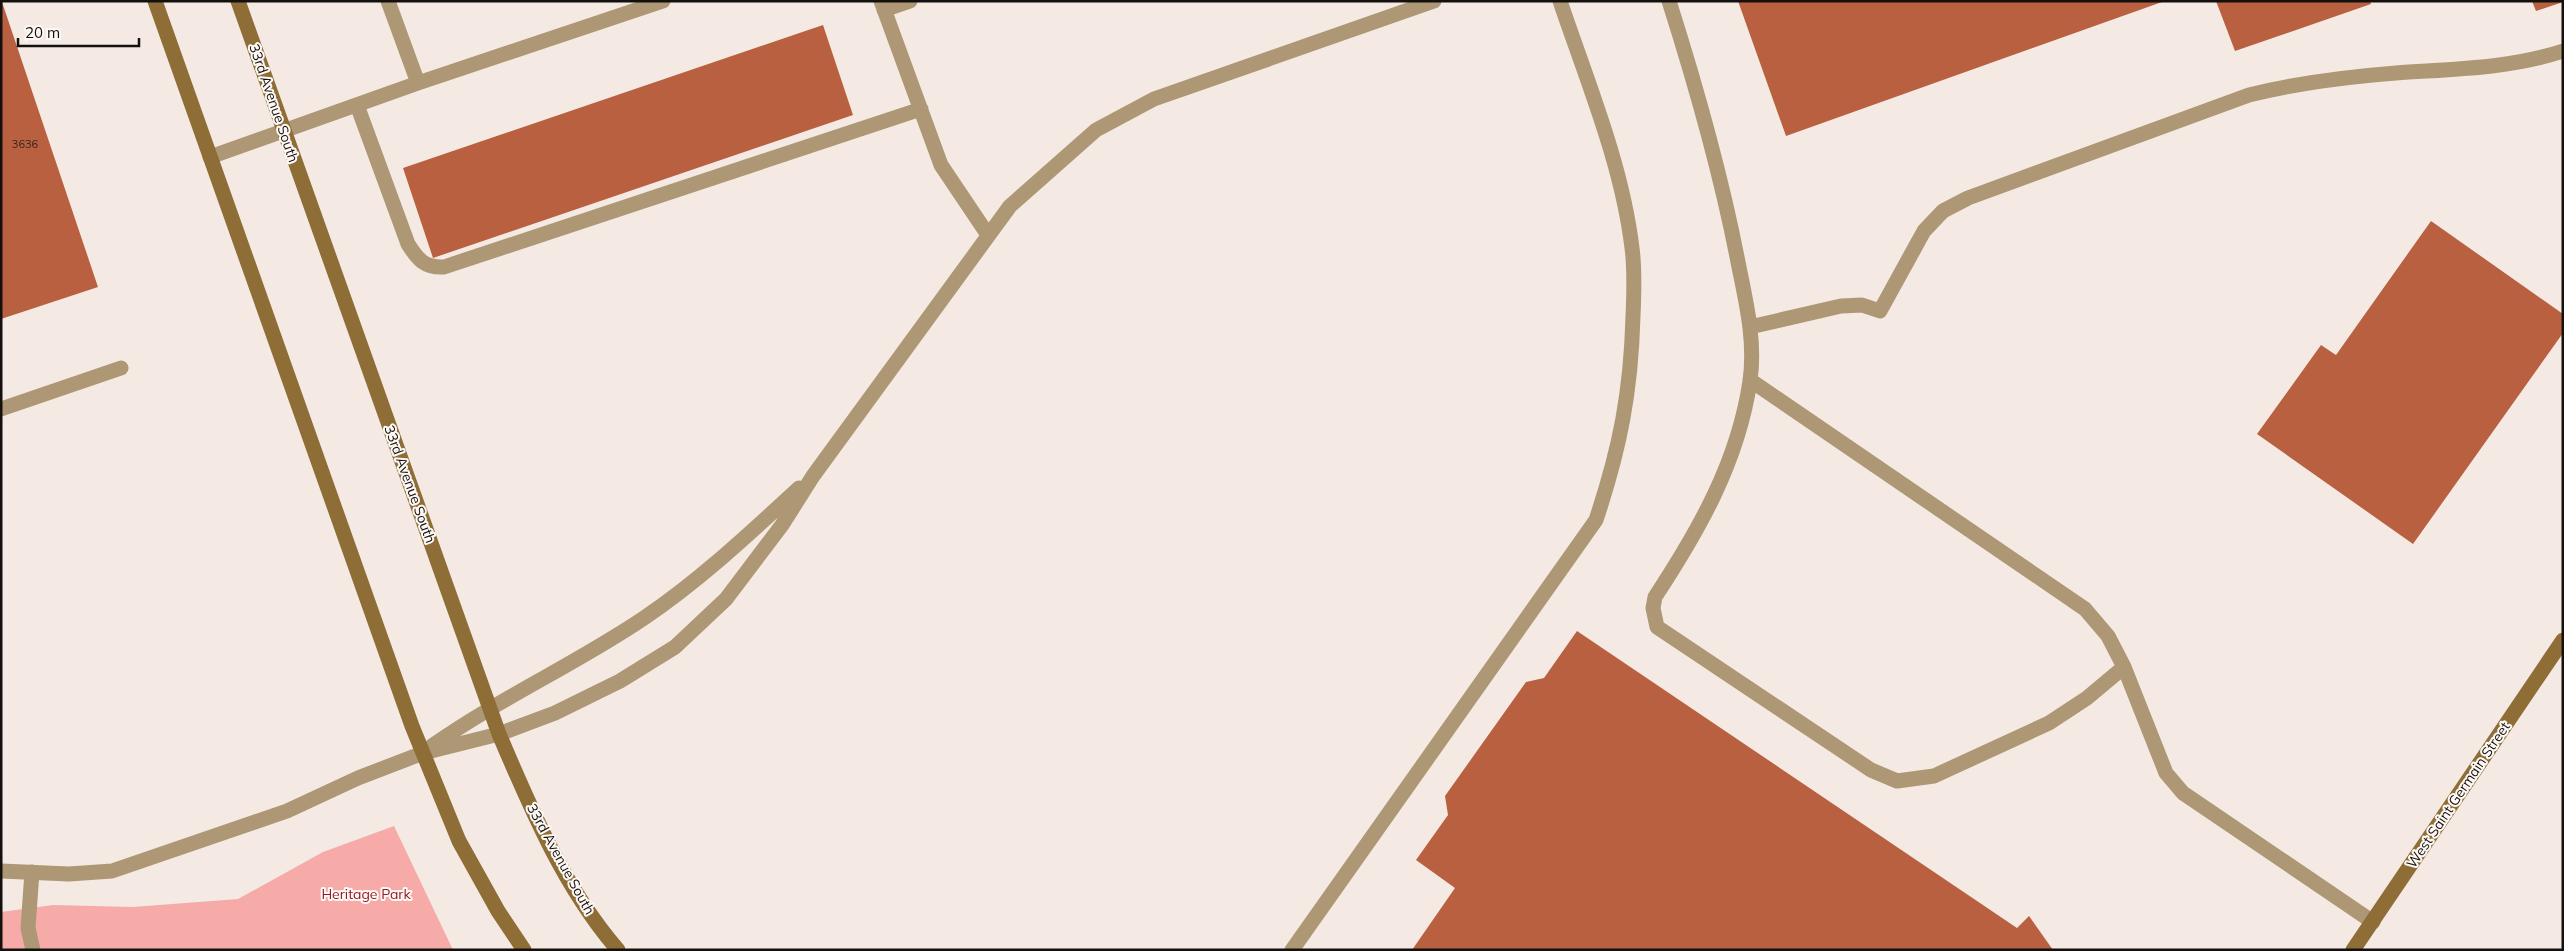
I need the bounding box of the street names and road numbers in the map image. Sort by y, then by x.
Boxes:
street label: 33rd Avenue South [245,41,303,165]
street label: 33rd Avenue South [380,423,440,545]
street label: West Saint Germain Street [2402,718,2514,872]
street label: 33rd Avenue South [523,800,599,918]

